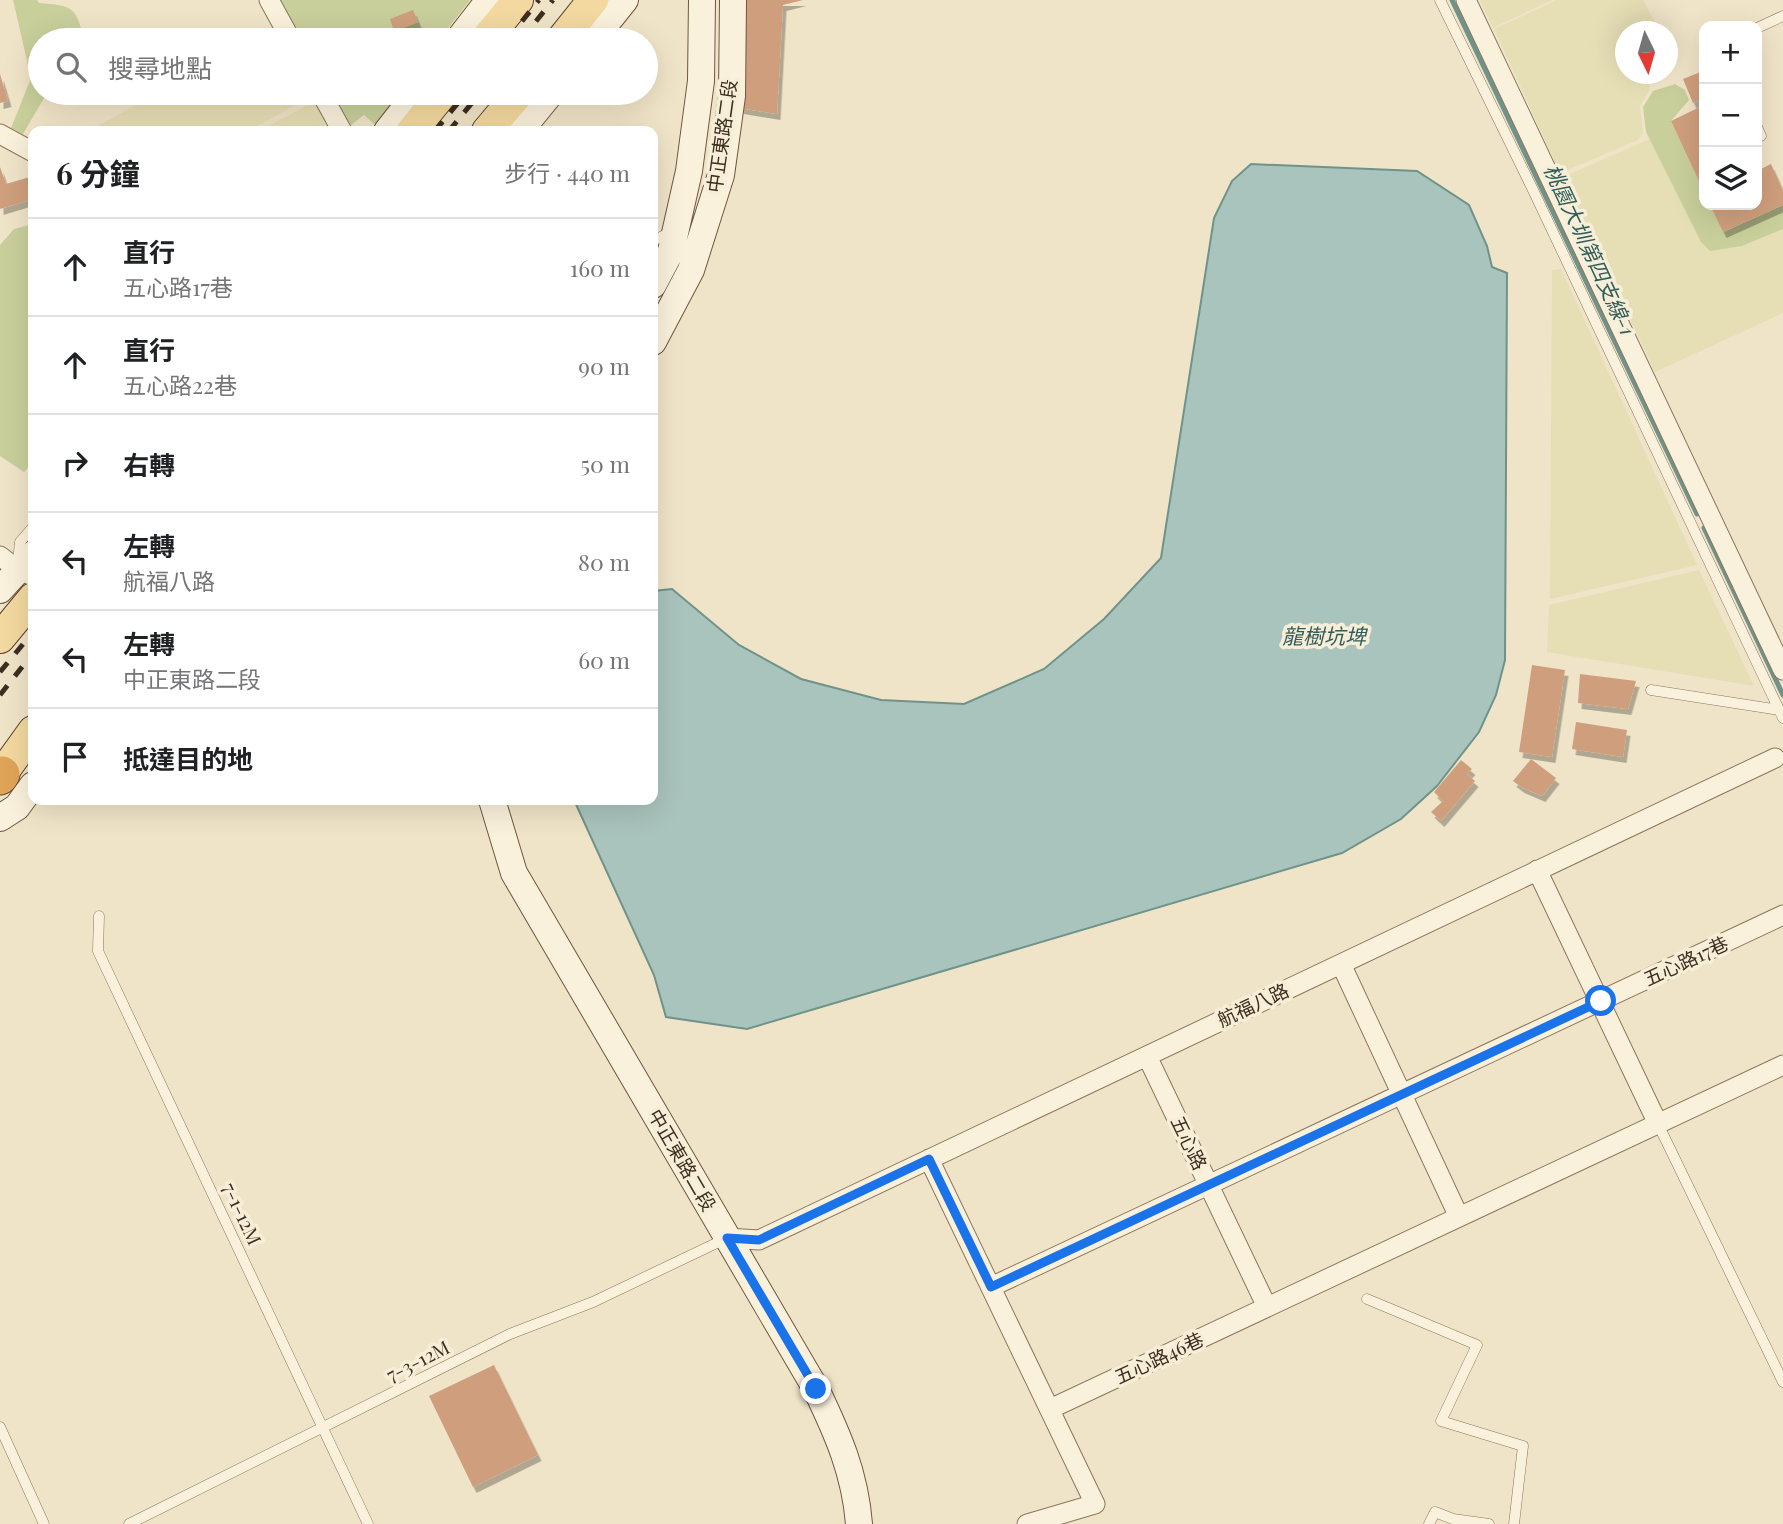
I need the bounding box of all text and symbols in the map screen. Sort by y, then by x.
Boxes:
north arrow [1615,21,1678,84]
map controls [1699,21,1762,210]
button: + [1699,21,1762,84]
search box [28,28,658,105]
icon: search [52,48,90,86]
text: 搜尋地點 [108,50,212,85]
street label: 中正東路二段 [700,78,742,194]
button: − [1699,84,1762,147]
button: layers [1699,147,1762,210]
text: 6 分鐘 [56,153,140,193]
text: 步行 · 440 m [504,157,630,188]
water label: 桃園大圳第四支線-1 [1539,159,1643,339]
text: 直行 [123,234,175,269]
icon: ahead [56,248,94,286]
text: 160 m [570,252,630,283]
text: 五心路17巷 [123,271,233,302]
text: 直行 [123,332,175,367]
icon: ahead [56,346,94,384]
text: 90 m [578,350,630,381]
text: 五心路22巷 [123,369,237,400]
icon: right [56,444,94,482]
text: 右轉 [123,447,175,482]
text: 50 m [581,448,630,479]
text: 左轉 [123,528,175,563]
icon: left [56,542,94,580]
text: 80 m [578,546,630,577]
text: 航福八路 [123,565,215,596]
water label: 龍樹坑埤 [1282,621,1369,649]
text: 左轉 [123,626,175,661]
icon: left [56,640,94,678]
text: 60 m [578,644,630,675]
text: 中正東路二段 [123,663,261,694]
icon: arrive [56,738,94,776]
text: 抵達目的地 [123,741,253,776]
street label: 五心路17巷 [1639,929,1732,991]
street label: 航福八路 [1213,976,1293,1032]
route start [1585,985,1616,1016]
street label: 中正東路二段 [643,1104,723,1215]
street label: 五心路 [1166,1111,1214,1174]
street label: 7-1-12M [217,1178,269,1249]
street label: 五心路46巷 [1110,1325,1207,1389]
street label: 7-3-12M [381,1333,454,1387]
route end [800,1373,831,1404]

